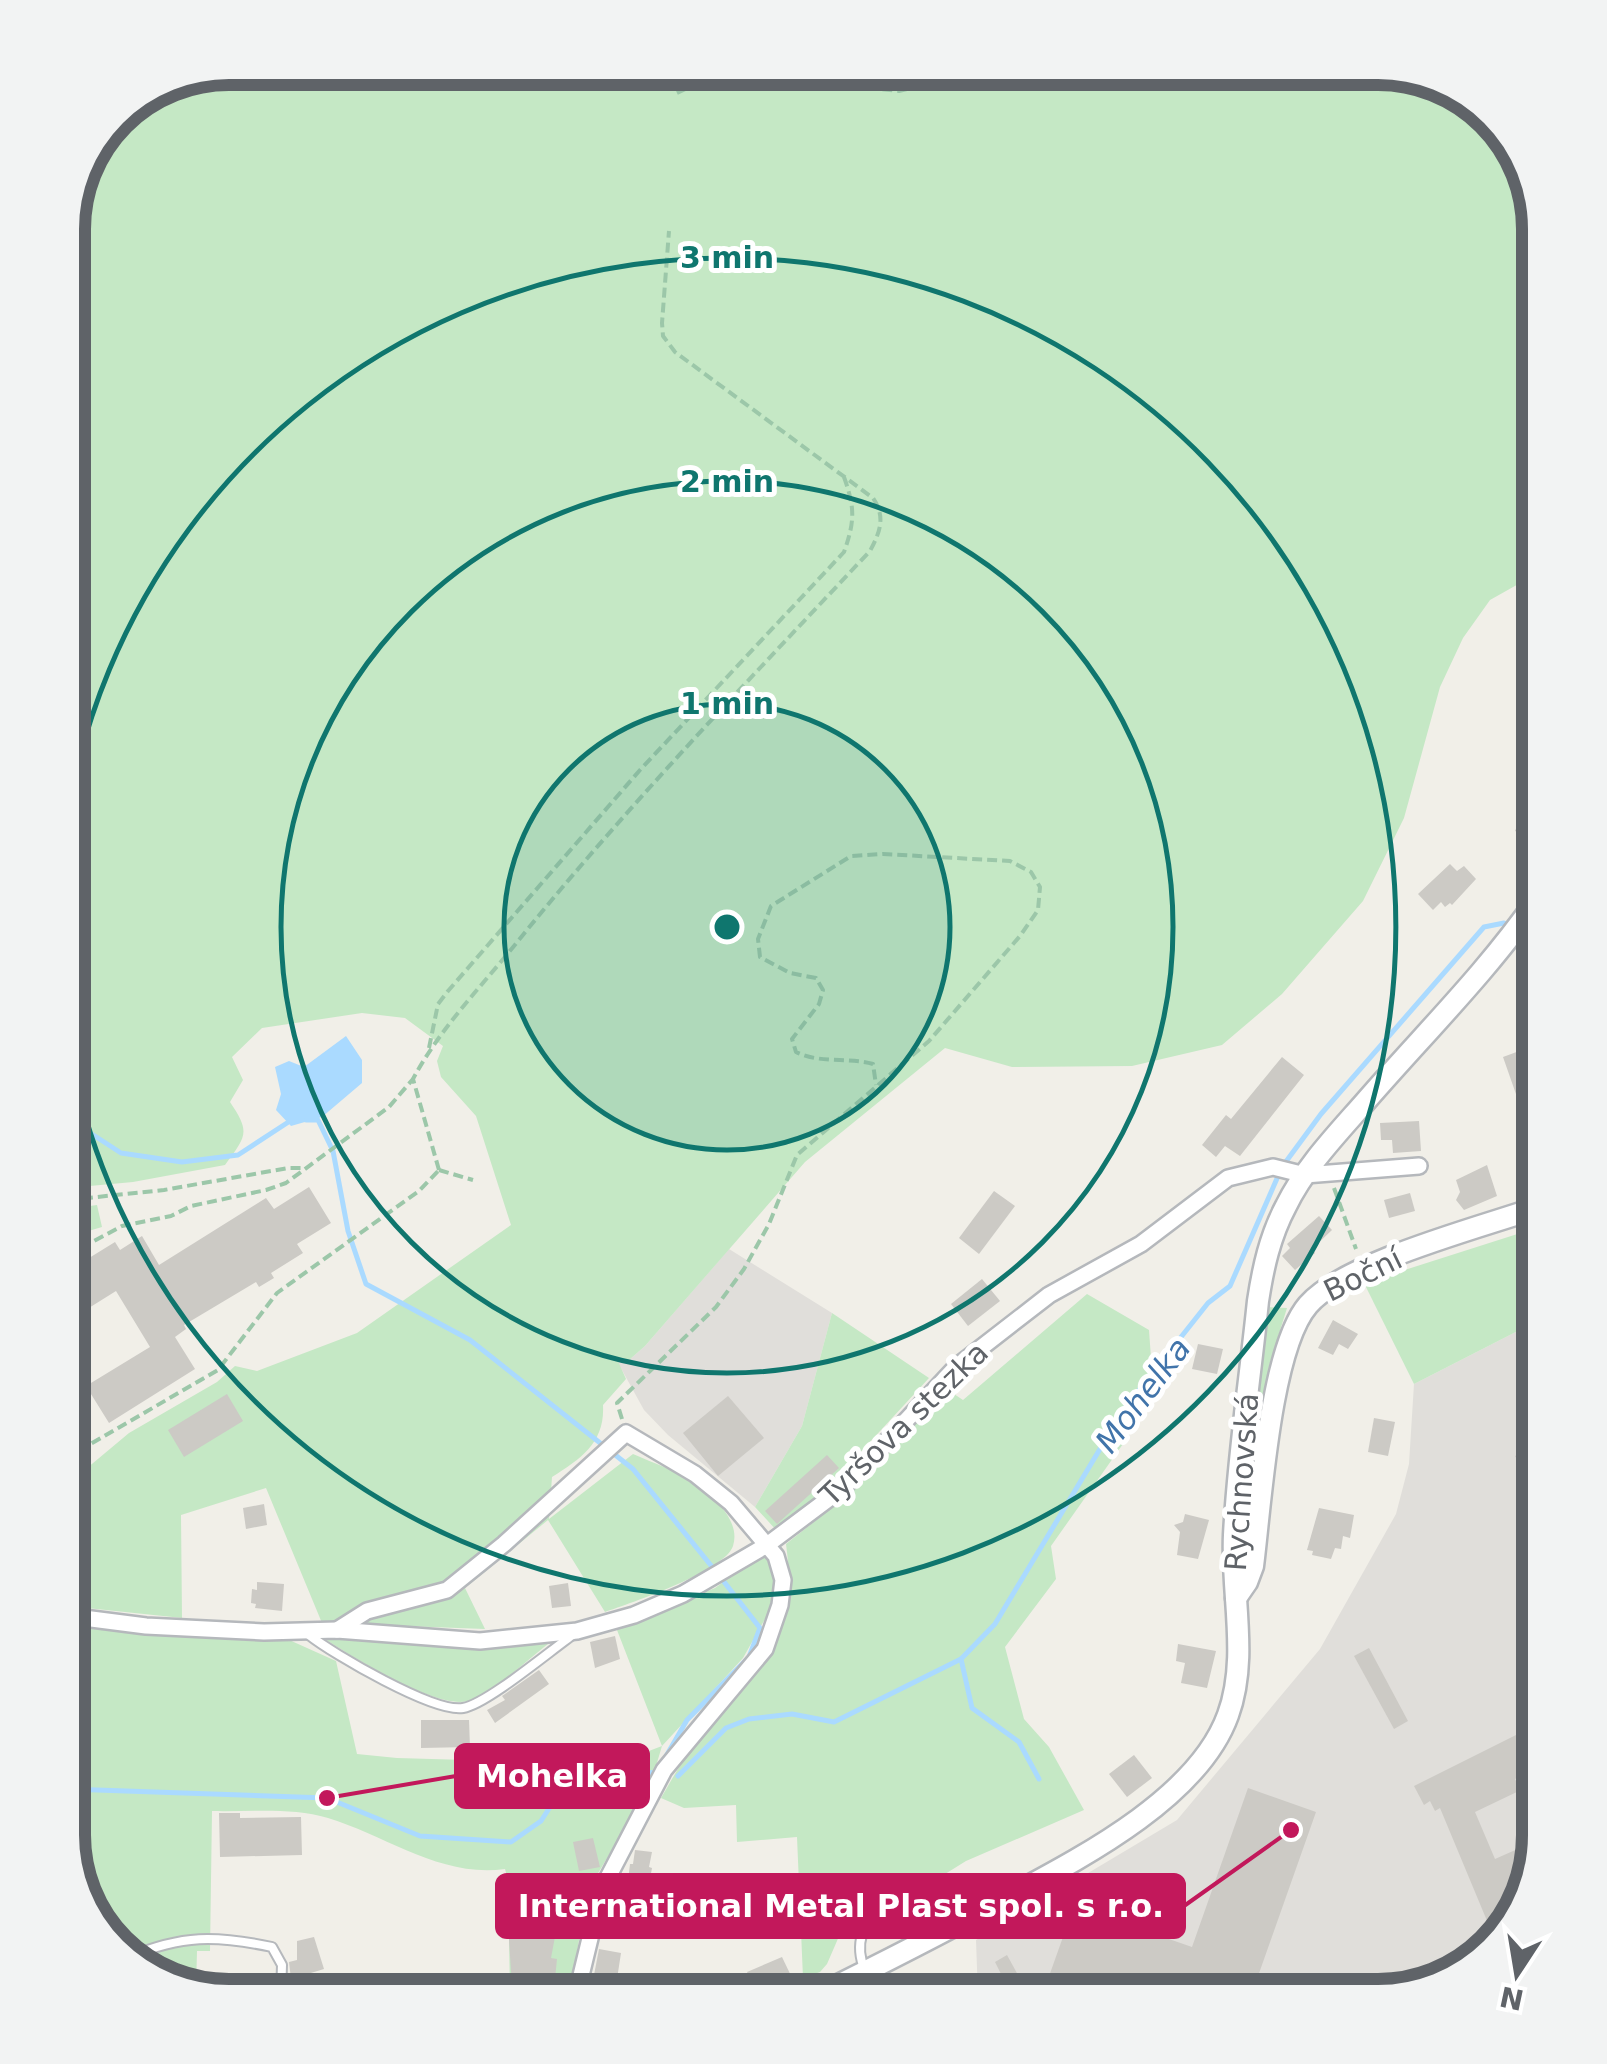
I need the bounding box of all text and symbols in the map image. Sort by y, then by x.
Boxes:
text: 3 min [680,240,774,275]
text: 2 min [680,464,774,499]
text: 1 min [680,686,774,721]
centre of rings [709,909,745,945]
street label: Boční [1318,1240,1409,1308]
water label: Mohelka [1087,1330,1199,1460]
street label: Tyršova stezka [812,1335,995,1513]
street label: Rychnovská [1218,1392,1265,1572]
callout: Mohelka [456,1745,648,1807]
text: Mohelka [476,1757,628,1795]
callout: International Metal Plast spol. s r.o. [497,1875,1184,1937]
text: International Metal Plast spol. s r.o. [518,1887,1164,1925]
north arrow [1467,1924,1567,2024]
text: N [1497,1979,1527,2017]

